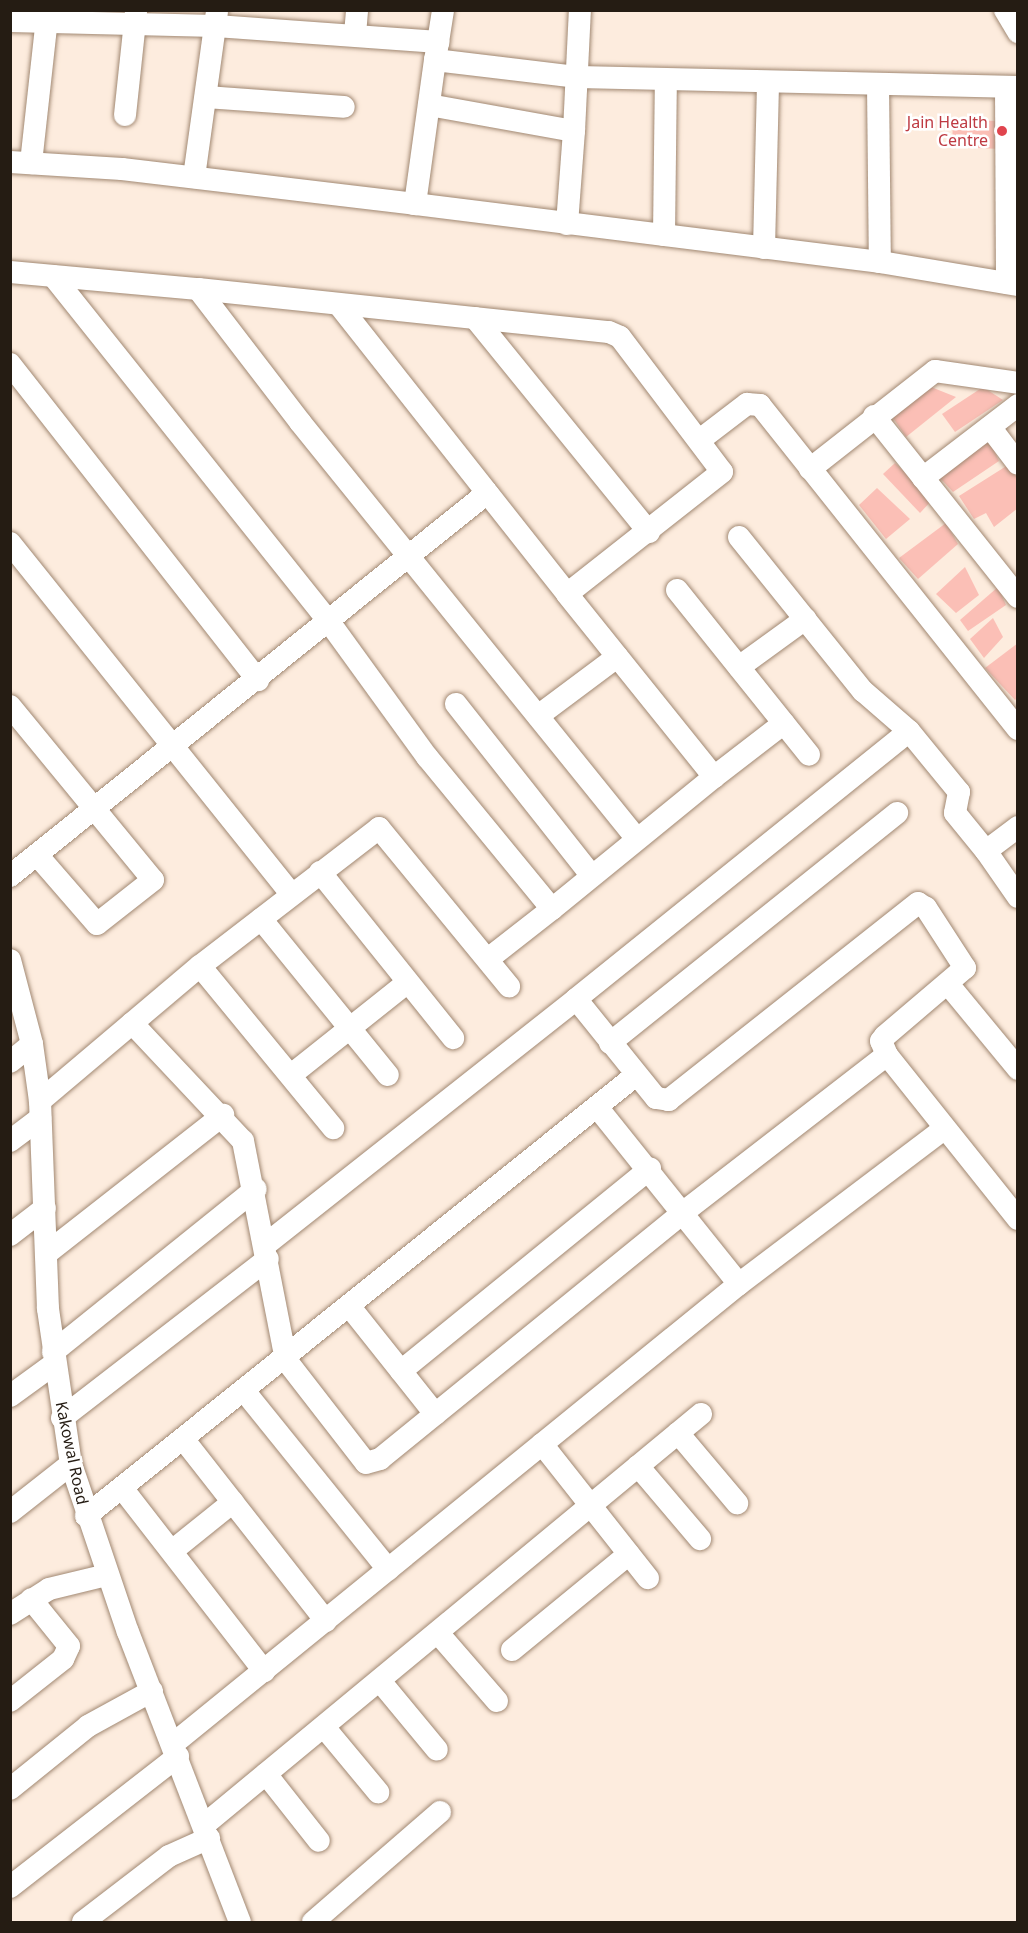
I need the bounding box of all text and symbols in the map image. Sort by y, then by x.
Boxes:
place label: Jain Health Centre [907,112,988,150]
marker: Jain Health Centre [993,122,1011,140]
street label: Kakowal Road [52,1400,92,1506]

